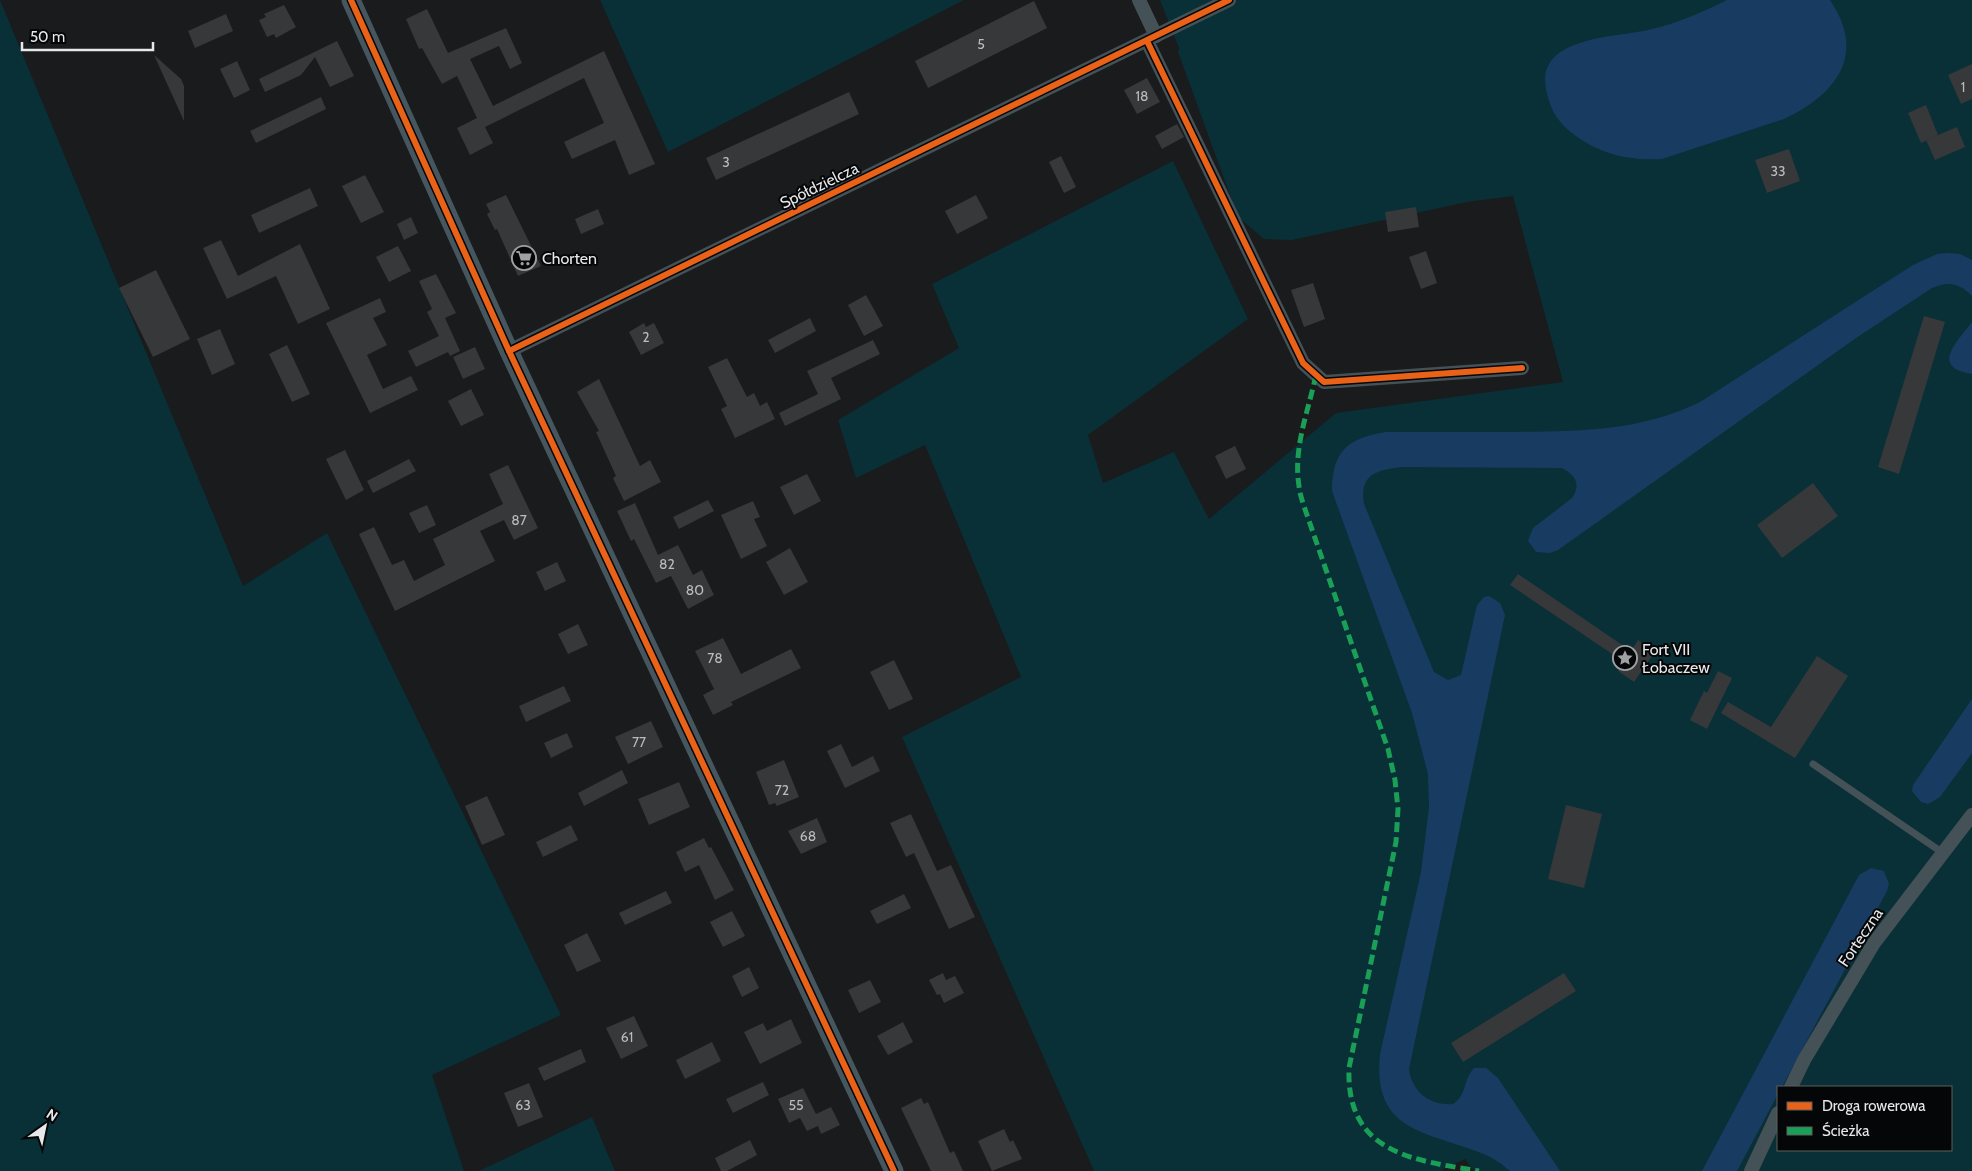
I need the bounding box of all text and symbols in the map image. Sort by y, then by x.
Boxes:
scale bar [22,20,154,52]
text: 50 m [30,28,65,46]
house number: 5 [977,35,985,53]
house number: 1 [1961,78,1965,96]
house number: 18 [1135,87,1149,105]
house number: 3 [722,153,730,171]
street label: Spółdzielcza [777,158,862,213]
house number: 33 [1770,162,1786,180]
supermarket icon: Chorten [511,245,537,271]
place label: Chorten [542,249,597,268]
house number: 2 [642,328,650,346]
house number: 87 [511,511,527,529]
house number: 82 [659,555,675,573]
house number: 80 [686,581,704,599]
place label: Fort VII Łobaczew [1642,640,1710,677]
place icon: Fort VII Łobaczew [1612,645,1638,671]
house number: 78 [707,649,723,667]
house number: 77 [632,733,646,751]
house number: 72 [775,781,789,799]
house number: 68 [800,827,816,845]
street label: Forteczna [1834,904,1887,970]
house number: 61 [621,1028,633,1046]
legend [1777,1086,1952,1151]
house number: 63 [515,1096,531,1114]
house number: 55 [788,1096,804,1114]
text: Droga rowerowa [1822,1097,1926,1115]
north arrow [20,1101,70,1151]
text: N [43,1105,61,1125]
text: Ścieżka [1822,1121,1870,1140]

